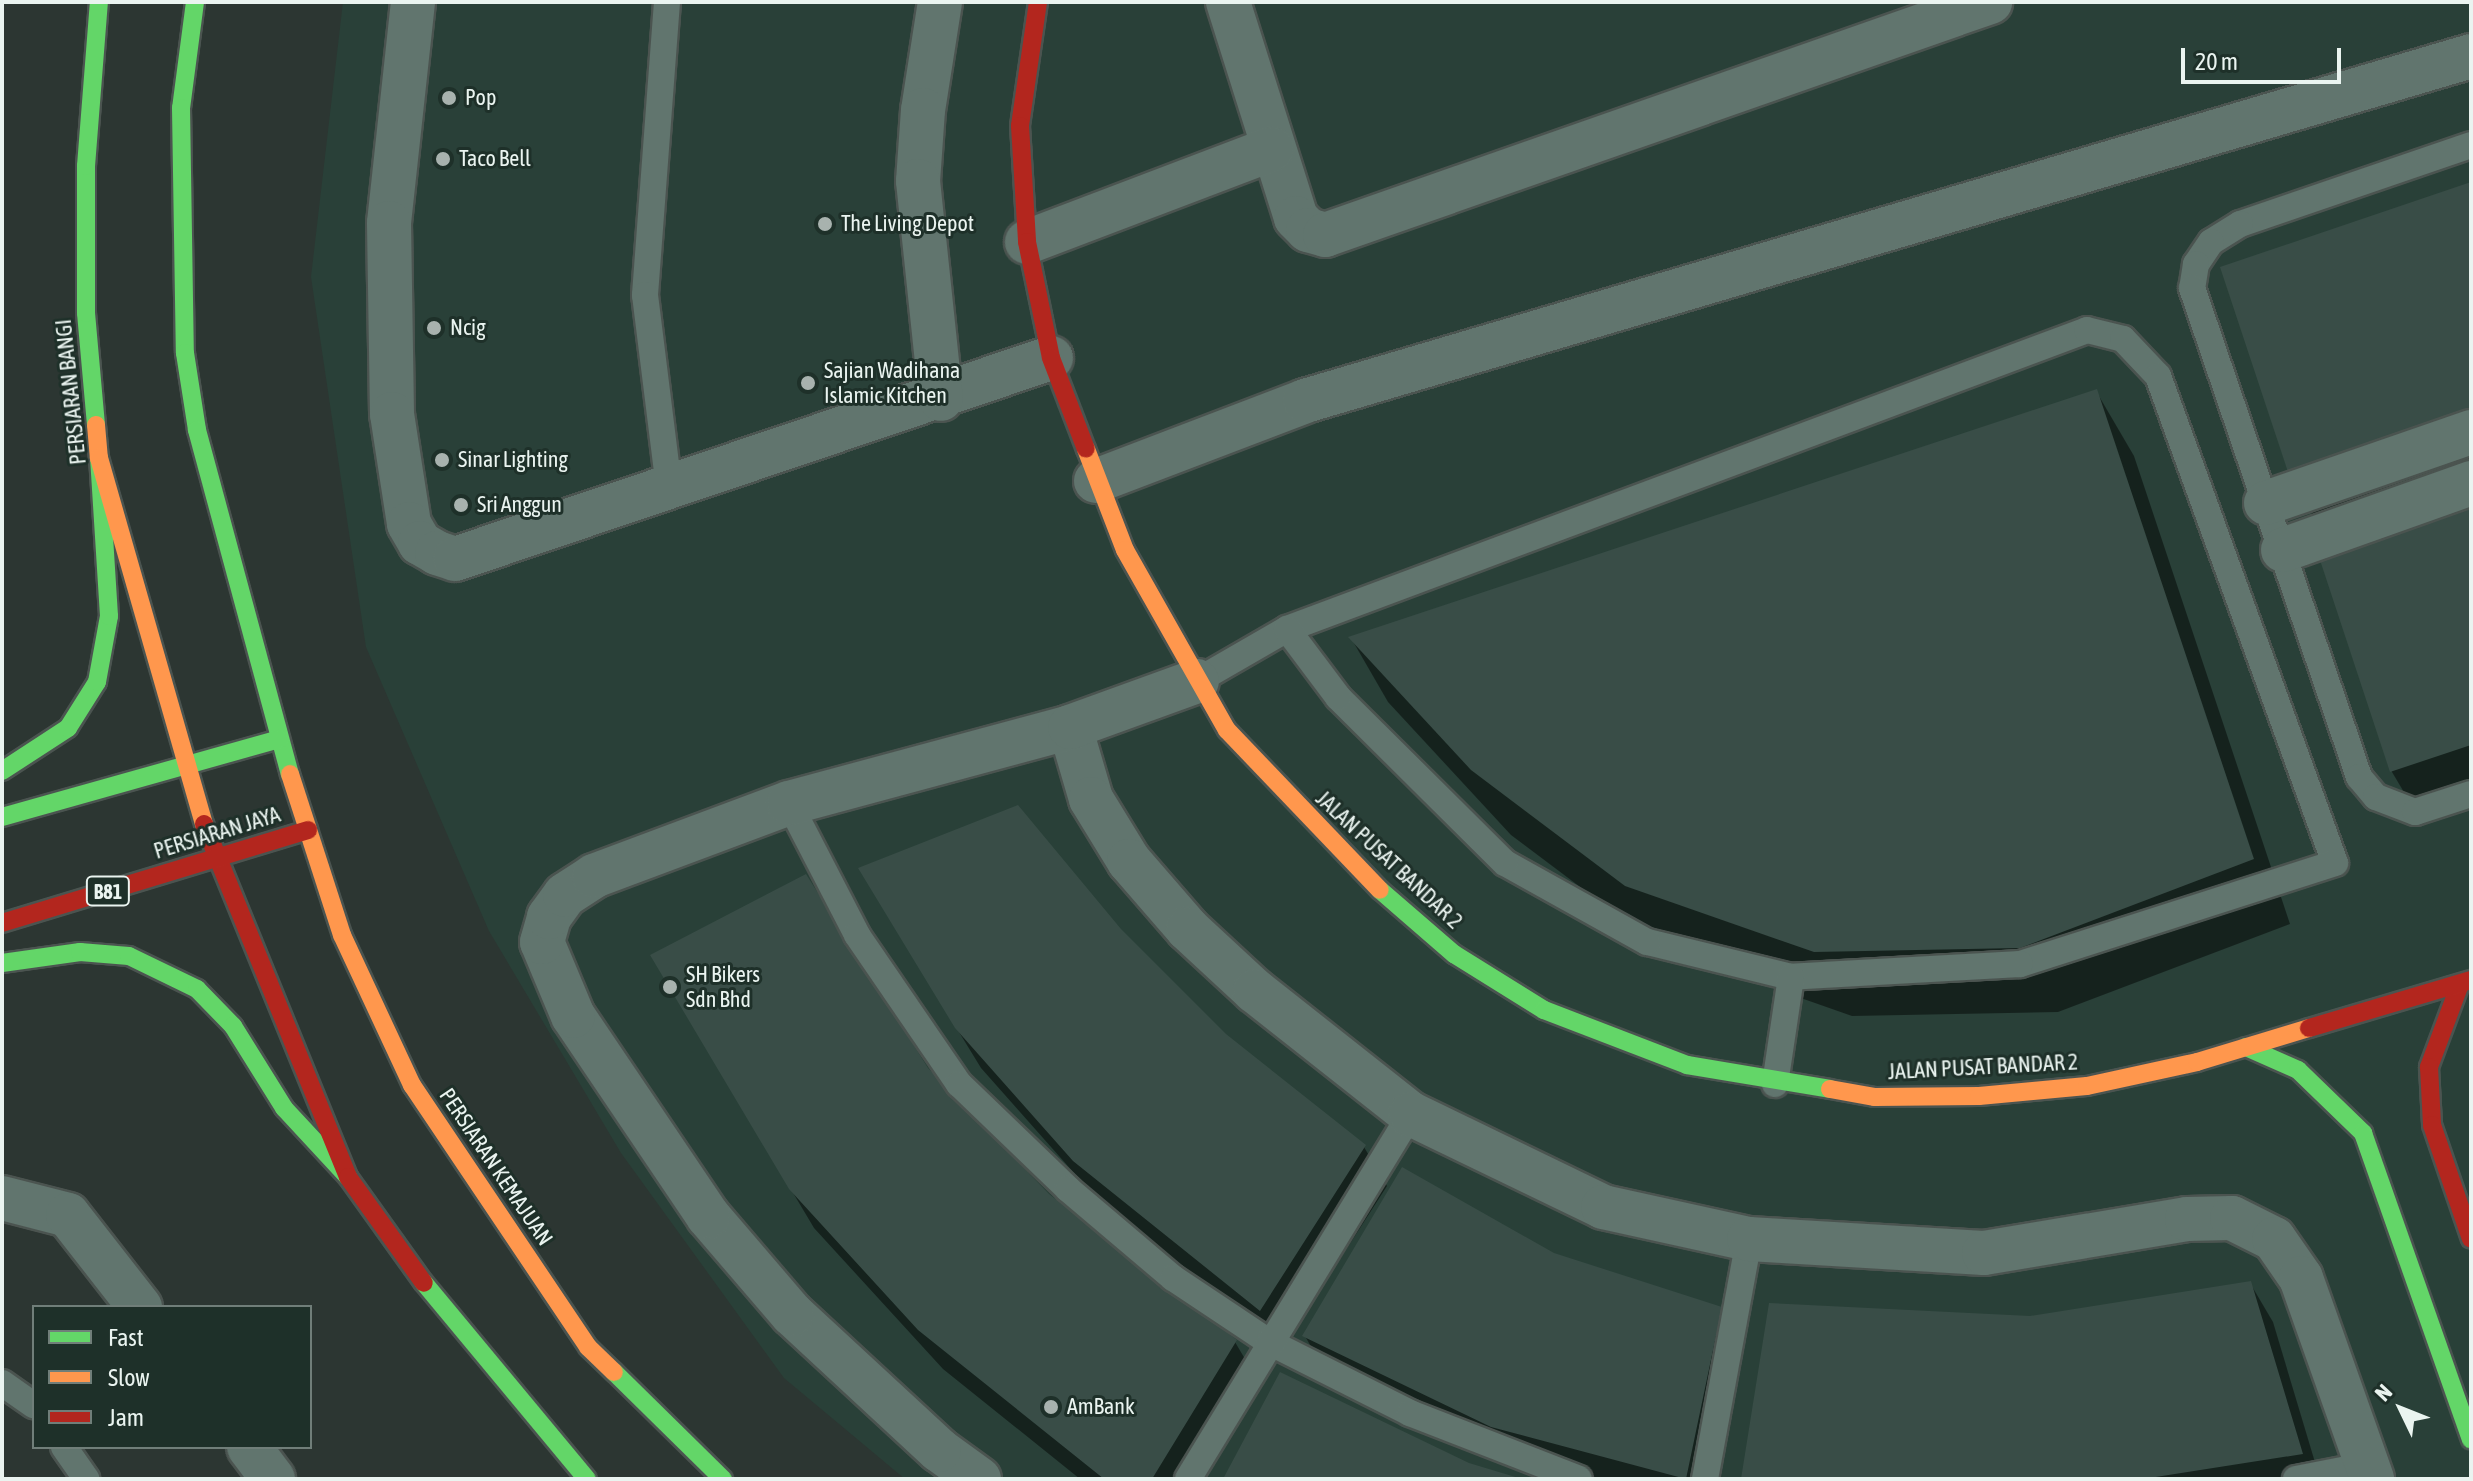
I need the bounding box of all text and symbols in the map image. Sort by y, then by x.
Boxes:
scale bar [2185,32,2345,82]
text: 20 m [2195,48,2238,75]
place label: Pop [465,85,496,111]
marker: Pop [440,89,458,107]
place label: Taco Bell [459,146,531,172]
marker: Taco Bell [434,150,452,168]
place label: The Living Depot [841,211,974,237]
marker: The Living Depot [816,215,834,233]
place label: Ncig [450,315,486,341]
street label: PERSIARAN BANGI [50,318,92,466]
marker: Ncig [425,319,443,337]
place label: Sajian Wadihana Islamic Kitchen [824,357,960,408]
marker: Sajian Wadihana Islamic Kitchen [799,374,817,392]
place label: Sinar Lighting [458,447,568,473]
marker: Sinar Lighting [433,451,451,469]
place label: Sri Anggun [477,492,562,518]
marker: Sri Anggun [452,496,470,514]
street label: JALAN PUSAT BANDAR 2 [1310,785,1468,935]
street label: PERSIARAN JAYA [151,801,283,865]
road number: B81 [84,875,132,907]
place label: SH Bikers Sdn Bhd [686,961,760,1012]
marker: SH Bikers Sdn Bhd [661,978,679,996]
street label: JALAN PUSAT BANDAR 2 [1887,1049,2079,1085]
street label: PERSIARAN KEMAJUAN [434,1083,558,1251]
legend [32,1305,312,1449]
text: Fast [108,1324,144,1351]
text: Slow [108,1364,150,1391]
north arrow [2361,1369,2441,1449]
text: N [2370,1379,2397,1406]
place label: AmBank [1067,1394,1135,1420]
marker: AmBank [1042,1398,1060,1416]
text: Jam [108,1404,144,1431]

